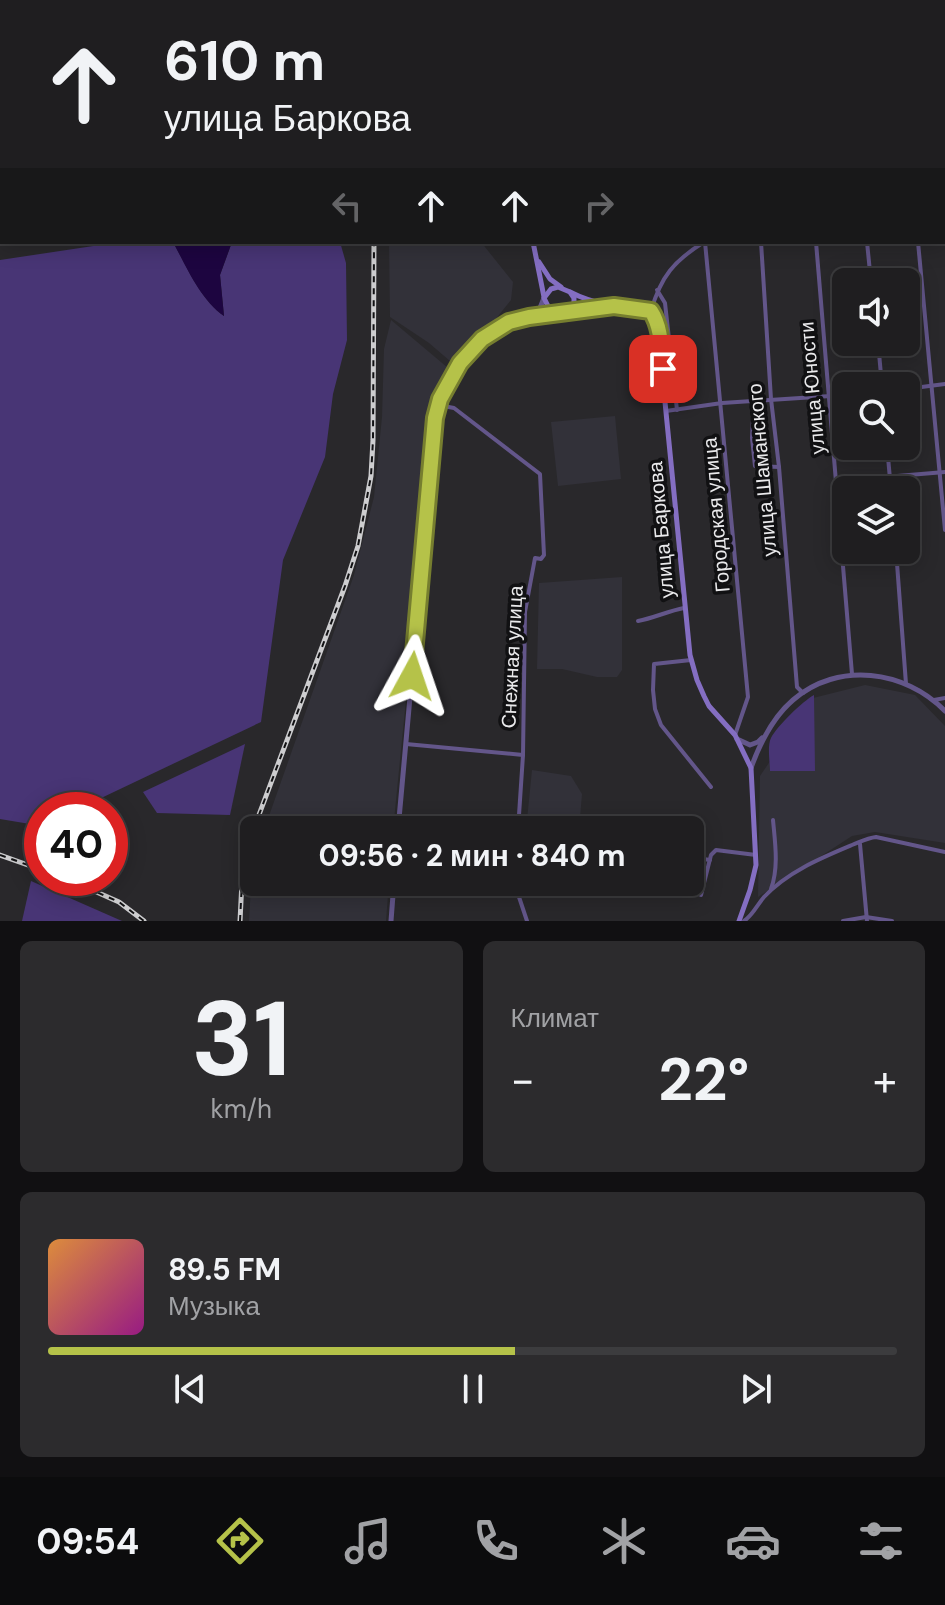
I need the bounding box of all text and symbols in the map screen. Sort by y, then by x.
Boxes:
text: 610 m [164,24,325,97]
icon: ahead [32,32,136,136]
text: улица Баркова [164,95,411,142]
icon: left [325,184,369,228]
icon: ahead [409,184,453,228]
icon: ahead [493,184,537,228]
icon: right [577,184,621,228]
map controls [832,268,920,564]
button: sound [832,268,920,356]
street label: улица Юности [793,321,831,455]
pin [629,335,697,403]
icon: arrive [641,347,685,391]
button: search [832,372,920,460]
street label: улица Шаманского [741,382,783,558]
street label: Городская улица [696,436,736,594]
street label: улица Баркова [642,460,680,600]
button: layers [832,476,920,564]
street label: Снежная улица [495,584,529,729]
position arrow [370,634,454,718]
speed limit sign: 40 [24,792,128,896]
text: 09:56 · 2 мин · 840 m [319,836,625,875]
text: 31 [191,972,291,1107]
text: Климат [511,1001,599,1035]
text: 22° [658,1040,749,1119]
text: − [511,1051,535,1109]
text: + [873,1051,897,1109]
text: km/h [211,1092,272,1126]
text: 89.5 FM [168,1250,281,1289]
text: Музыка [168,1289,260,1323]
icon: previous [168,1367,212,1411]
icon: pause [451,1367,495,1411]
icon: next [734,1367,778,1411]
icon: directions [212,1513,268,1569]
icon: music [340,1513,396,1569]
icon: phone [468,1513,524,1569]
icon: climate [596,1513,652,1569]
icon: car [725,1513,781,1569]
icon: filters [853,1513,909,1569]
text: 09:54 [36,1518,139,1565]

